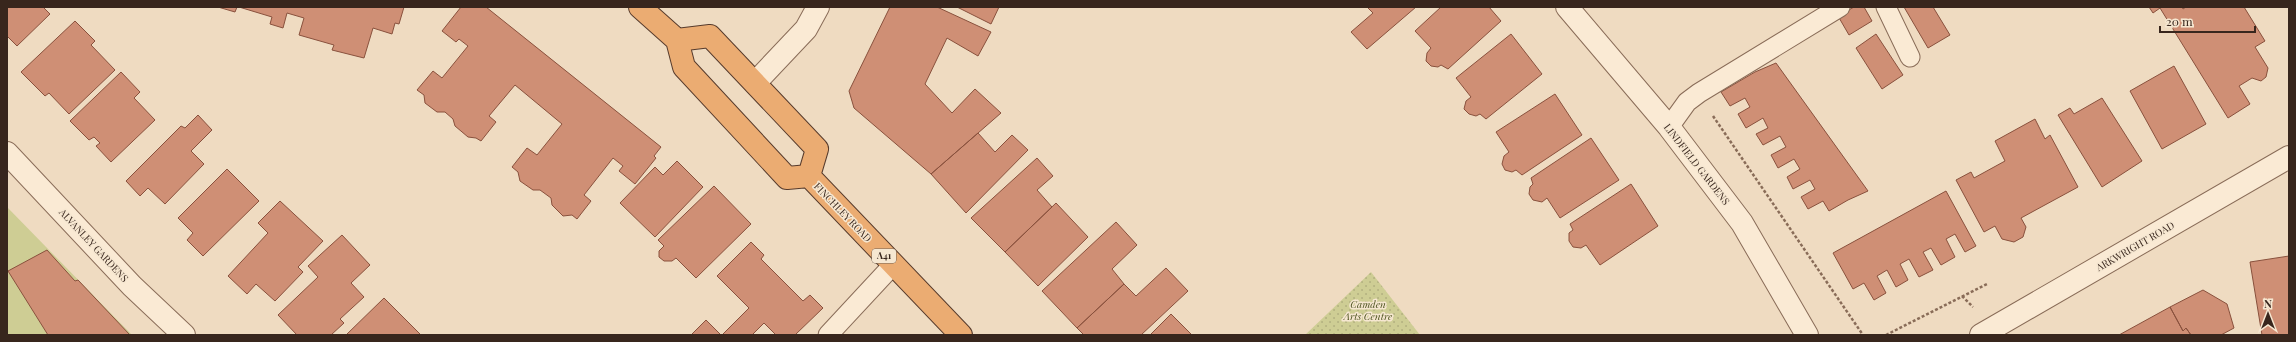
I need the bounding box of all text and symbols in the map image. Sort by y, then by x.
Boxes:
scale bar [2160,8,2255,34]
text: 20 m [2166,13,2193,29]
street label: LINDFIELD GARDENS [1661,120,1733,208]
street label: FINCHLEY ROAD [811,179,875,245]
street label: ALVANLEY GARDENS [56,205,132,285]
street label: ARKWRIGHT ROAD [2092,218,2177,275]
road number: A41 [872,249,896,263]
north arrow [2248,294,2288,334]
text: N [2264,296,2272,311]
park label: Camden Arts Centre [1343,297,1393,323]

